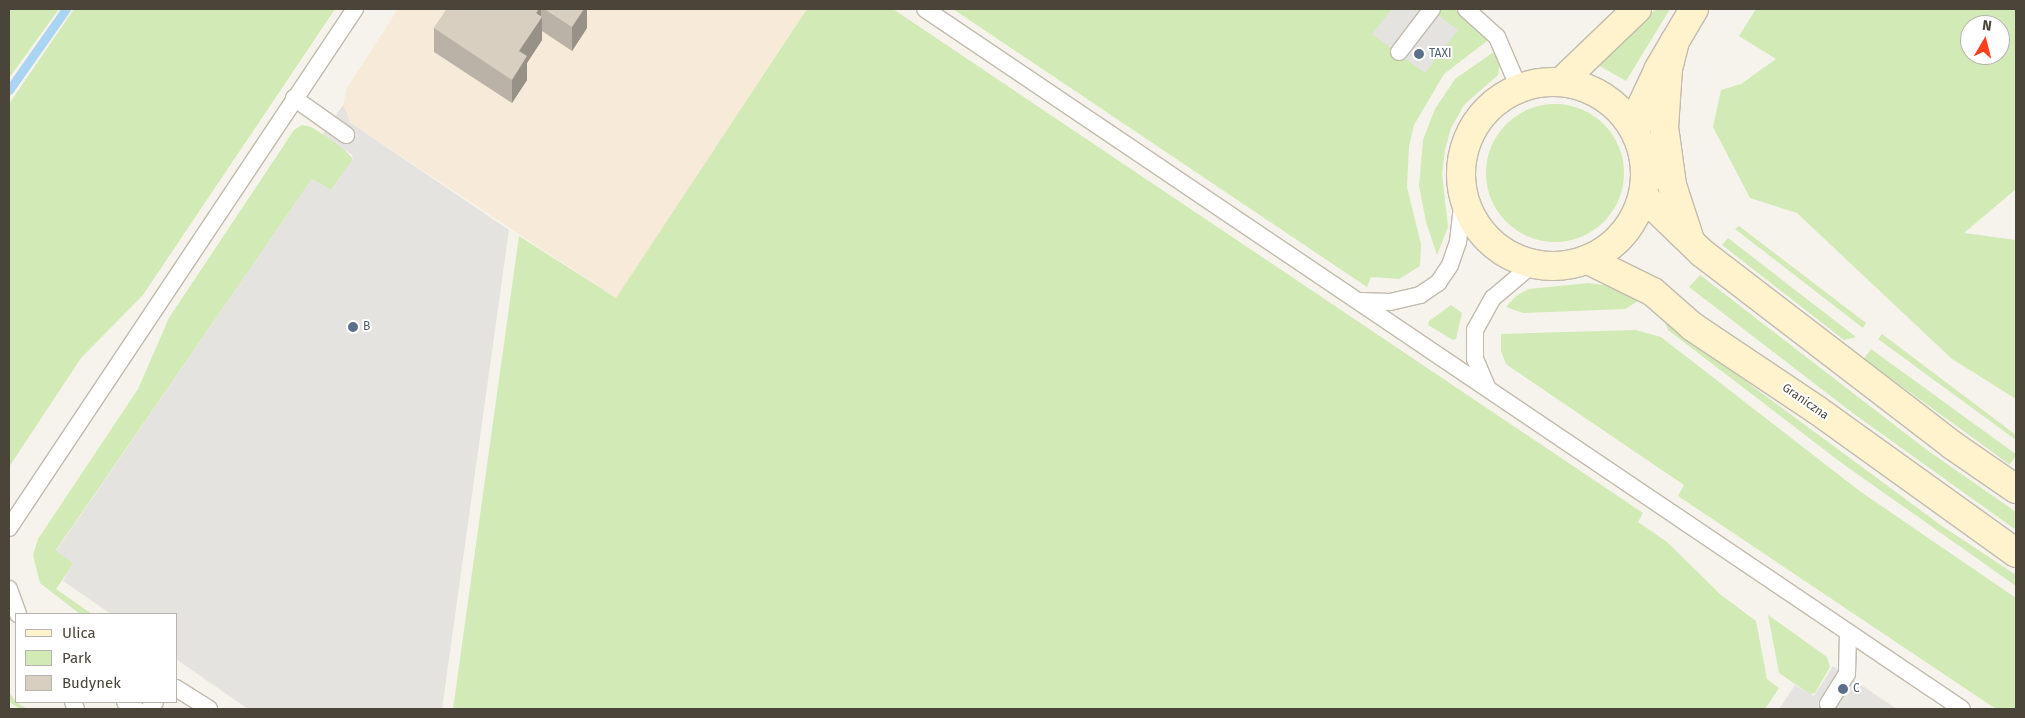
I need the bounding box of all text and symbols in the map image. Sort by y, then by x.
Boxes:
north arrow [1960,15,2010,65]
text: N [1981,17,1993,35]
place label: TAXI [1429,47,1451,61]
marker: TAXI [1413,48,1425,60]
place label: B [363,320,370,334]
marker: B [347,321,359,333]
street label: Graniczna [1779,381,1831,423]
legend [15,613,178,703]
text: Ulica [62,624,96,642]
text: Park [62,649,92,667]
text: Budynek [62,674,121,692]
place label: C [1853,682,1860,696]
marker: C [1837,683,1849,695]

